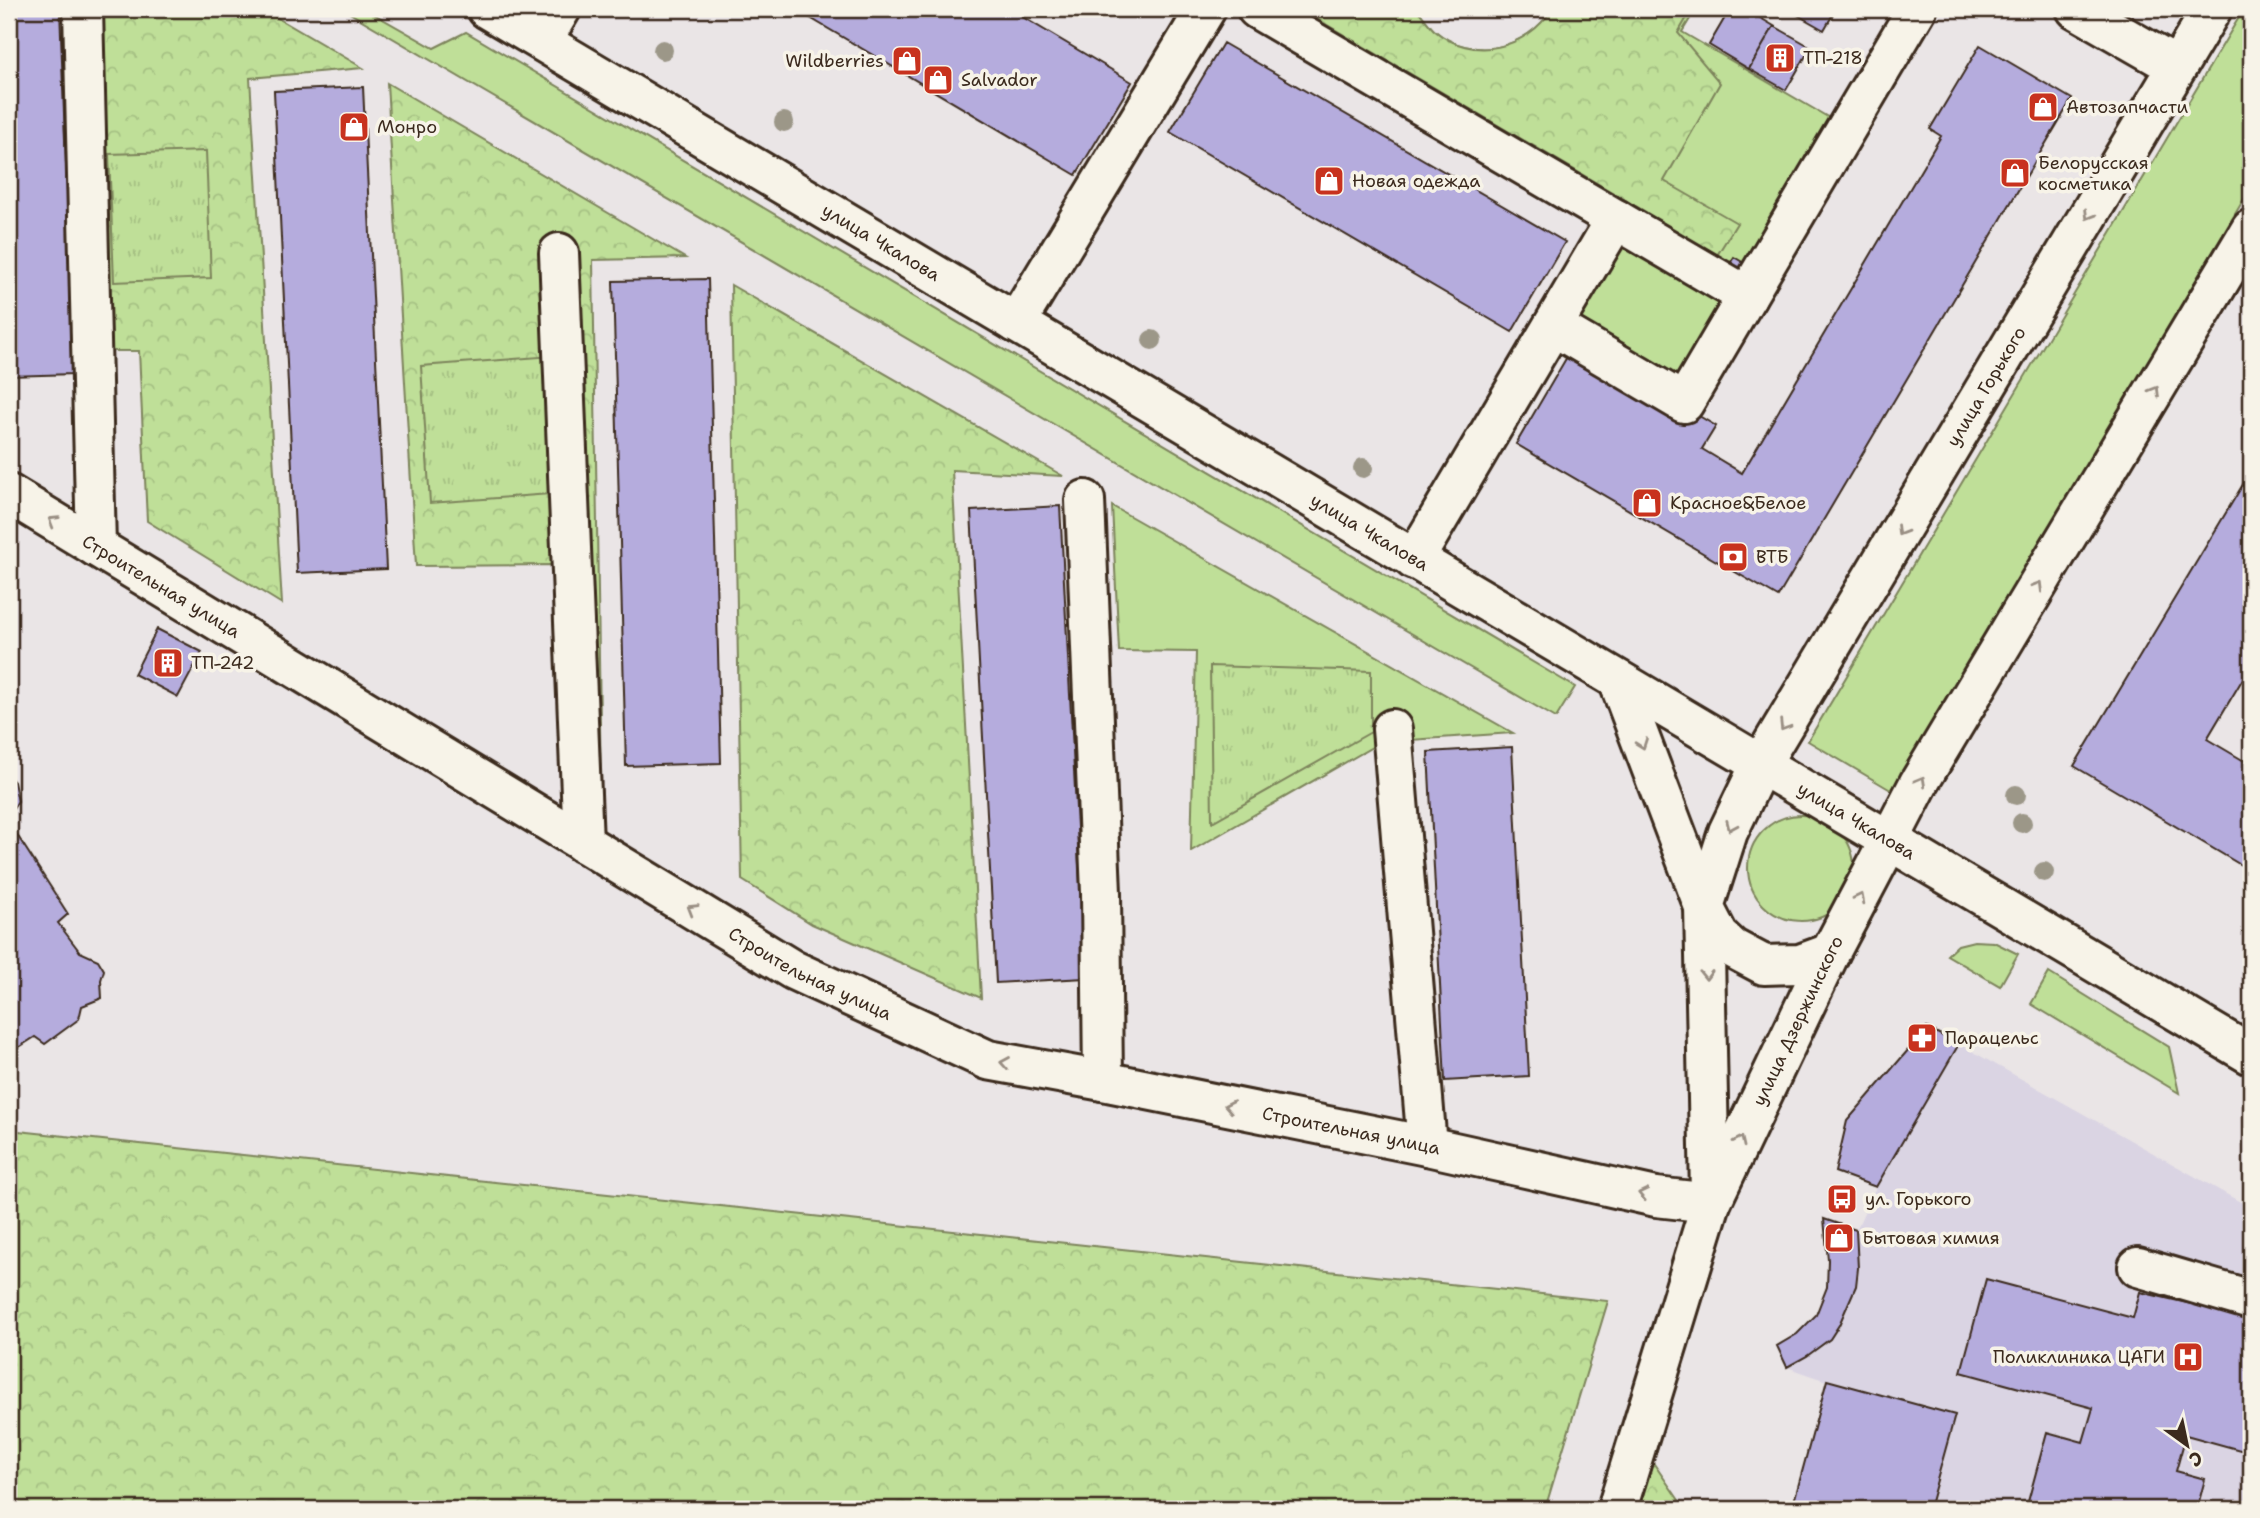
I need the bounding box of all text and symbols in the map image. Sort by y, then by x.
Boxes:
building icon: ТП-218 [1763,41,1797,75]
shop icon: Wildberries [890,44,924,78]
place label: ТП-218 [1803,46,1863,70]
place label: Wildberries [785,49,884,73]
shop icon: Salvador [921,63,955,97]
place label: Salvador [961,68,1038,92]
shop icon: Автозапчасти [2026,90,2060,124]
place label: Автозапчасти [2066,95,2188,119]
shop icon: Монро [337,110,371,144]
place label: Монро [377,115,437,139]
place label: Белорусская косметика [2038,151,2149,196]
shop icon: Белорусская косметика [1998,156,2032,190]
shop icon: Новая одежда [1312,164,1346,198]
place label: Новая одежда [1352,169,1480,193]
street label: улица Чкалова [817,198,944,287]
one-way arrow [2084,207,2097,220]
street label: улица Горького [1941,322,2031,451]
one-way arrow [2146,385,2159,398]
shop icon: Красное&Белое [1630,486,1664,520]
street label: улица Чкалова [1306,488,1433,577]
place label: Красное&Белое [1670,491,1807,515]
one-way arrow [48,517,61,530]
one-way arrow [1896,523,1909,536]
street label: Строительная улица [78,529,245,644]
bank icon: ВТБ [1716,540,1750,574]
place label: ВТБ [1756,545,1789,569]
one-way arrow [2029,580,2042,593]
building icon: ТП-242 [151,646,185,680]
place label: ТП-242 [191,651,255,675]
one-way arrow [1779,719,1792,732]
one-way arrow [1633,738,1647,750]
one-way arrow [1913,776,1926,788]
street label: улица Чкалова [1793,777,1920,865]
one-way arrow [1725,819,1739,832]
one-way arrow [1852,893,1865,905]
one-way arrow [687,904,700,917]
street label: Строительная улица [724,921,895,1026]
street label: улица Дзержинского [1747,932,1849,1110]
one-way arrow [1698,970,1714,981]
pharmacy icon: Парацельс [1905,1021,1939,1055]
place label: Парацельс [1945,1026,2039,1050]
one-way arrow [999,1056,1011,1071]
one-way arrow [1223,1100,1235,1115]
street label: Строительная улица [1260,1101,1442,1161]
one-way arrow [1732,1136,1746,1148]
bus stop icon: ул. Горького [1825,1182,1859,1216]
place label: ул. Горького [1865,1187,1972,1211]
one-way arrow [1637,1188,1649,1202]
shop icon: Бытовая химия [1822,1221,1856,1255]
place label: Бытовая химия [1862,1226,2000,1250]
hospital icon: Поликлиника ЦАГИ [2171,1340,2205,1374]
place label: Поликлиника ЦАГИ [1993,1345,2165,1369]
north arrow [2152,1410,2222,1480]
text: С [2184,1445,2208,1472]

